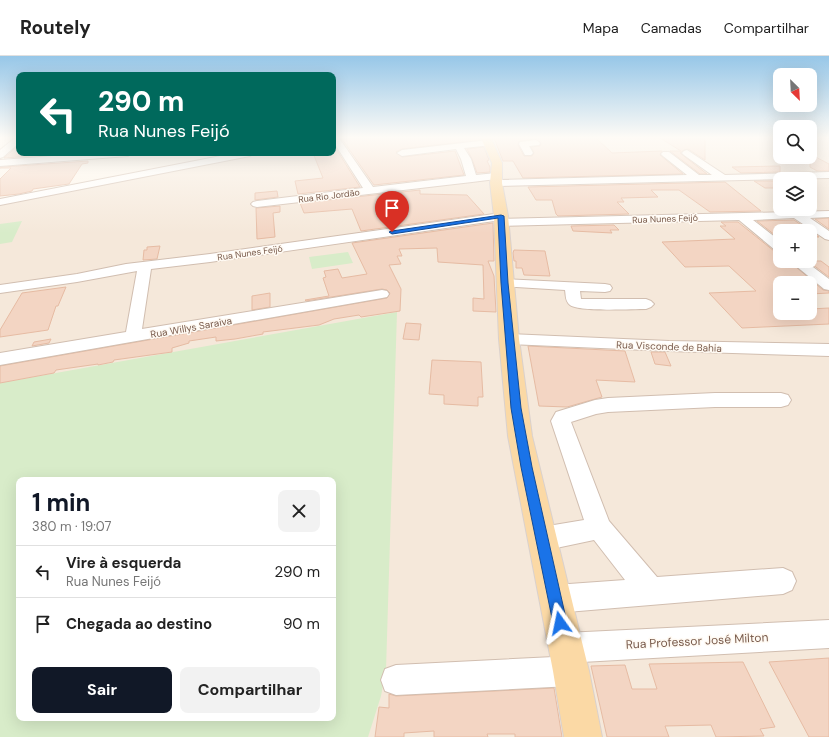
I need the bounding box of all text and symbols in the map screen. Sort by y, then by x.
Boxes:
text: Routely [20,15,91,40]
text: Mapa [583,19,619,37]
text: Camadas [641,19,702,37]
text: Compartilhar [724,19,809,37]
north arrow [773,68,817,112]
map controls [773,68,817,320]
text: 290 m [98,83,184,120]
icon: left [32,88,84,140]
text: Rua Nunes Feijó [98,119,230,143]
button: search [773,120,817,164]
button: layers [773,172,817,216]
street label: Rua Rio Jordão [298,186,360,206]
pin [375,191,409,232]
icon: arrive [381,197,403,219]
street label: Rua Nunes Feijó [632,212,698,226]
button: + [773,224,817,268]
street label: Rua Nunes Feijó [217,242,283,264]
button: − [773,276,817,320]
street label: Rua Willys Saraiva [149,314,233,341]
street label: Rua Visconde de Bahia [616,338,722,355]
text: 1 min [32,487,90,518]
button: close [278,490,320,532]
text: 380 m · 19:07 [32,518,112,535]
text: Vire à esquerda [66,553,181,573]
icon: left [32,561,54,583]
text: 290 m [274,562,320,582]
text: Rua Nunes Feijó [66,573,161,590]
position arrow [539,602,581,644]
icon: arrive [32,613,54,635]
text: Chegada ao destino [66,614,212,634]
text: 90 m [283,614,320,634]
street label: Rua Professor José Milton [625,629,769,653]
button: Sair [32,667,172,713]
button: Compartilhar [180,667,320,713]

